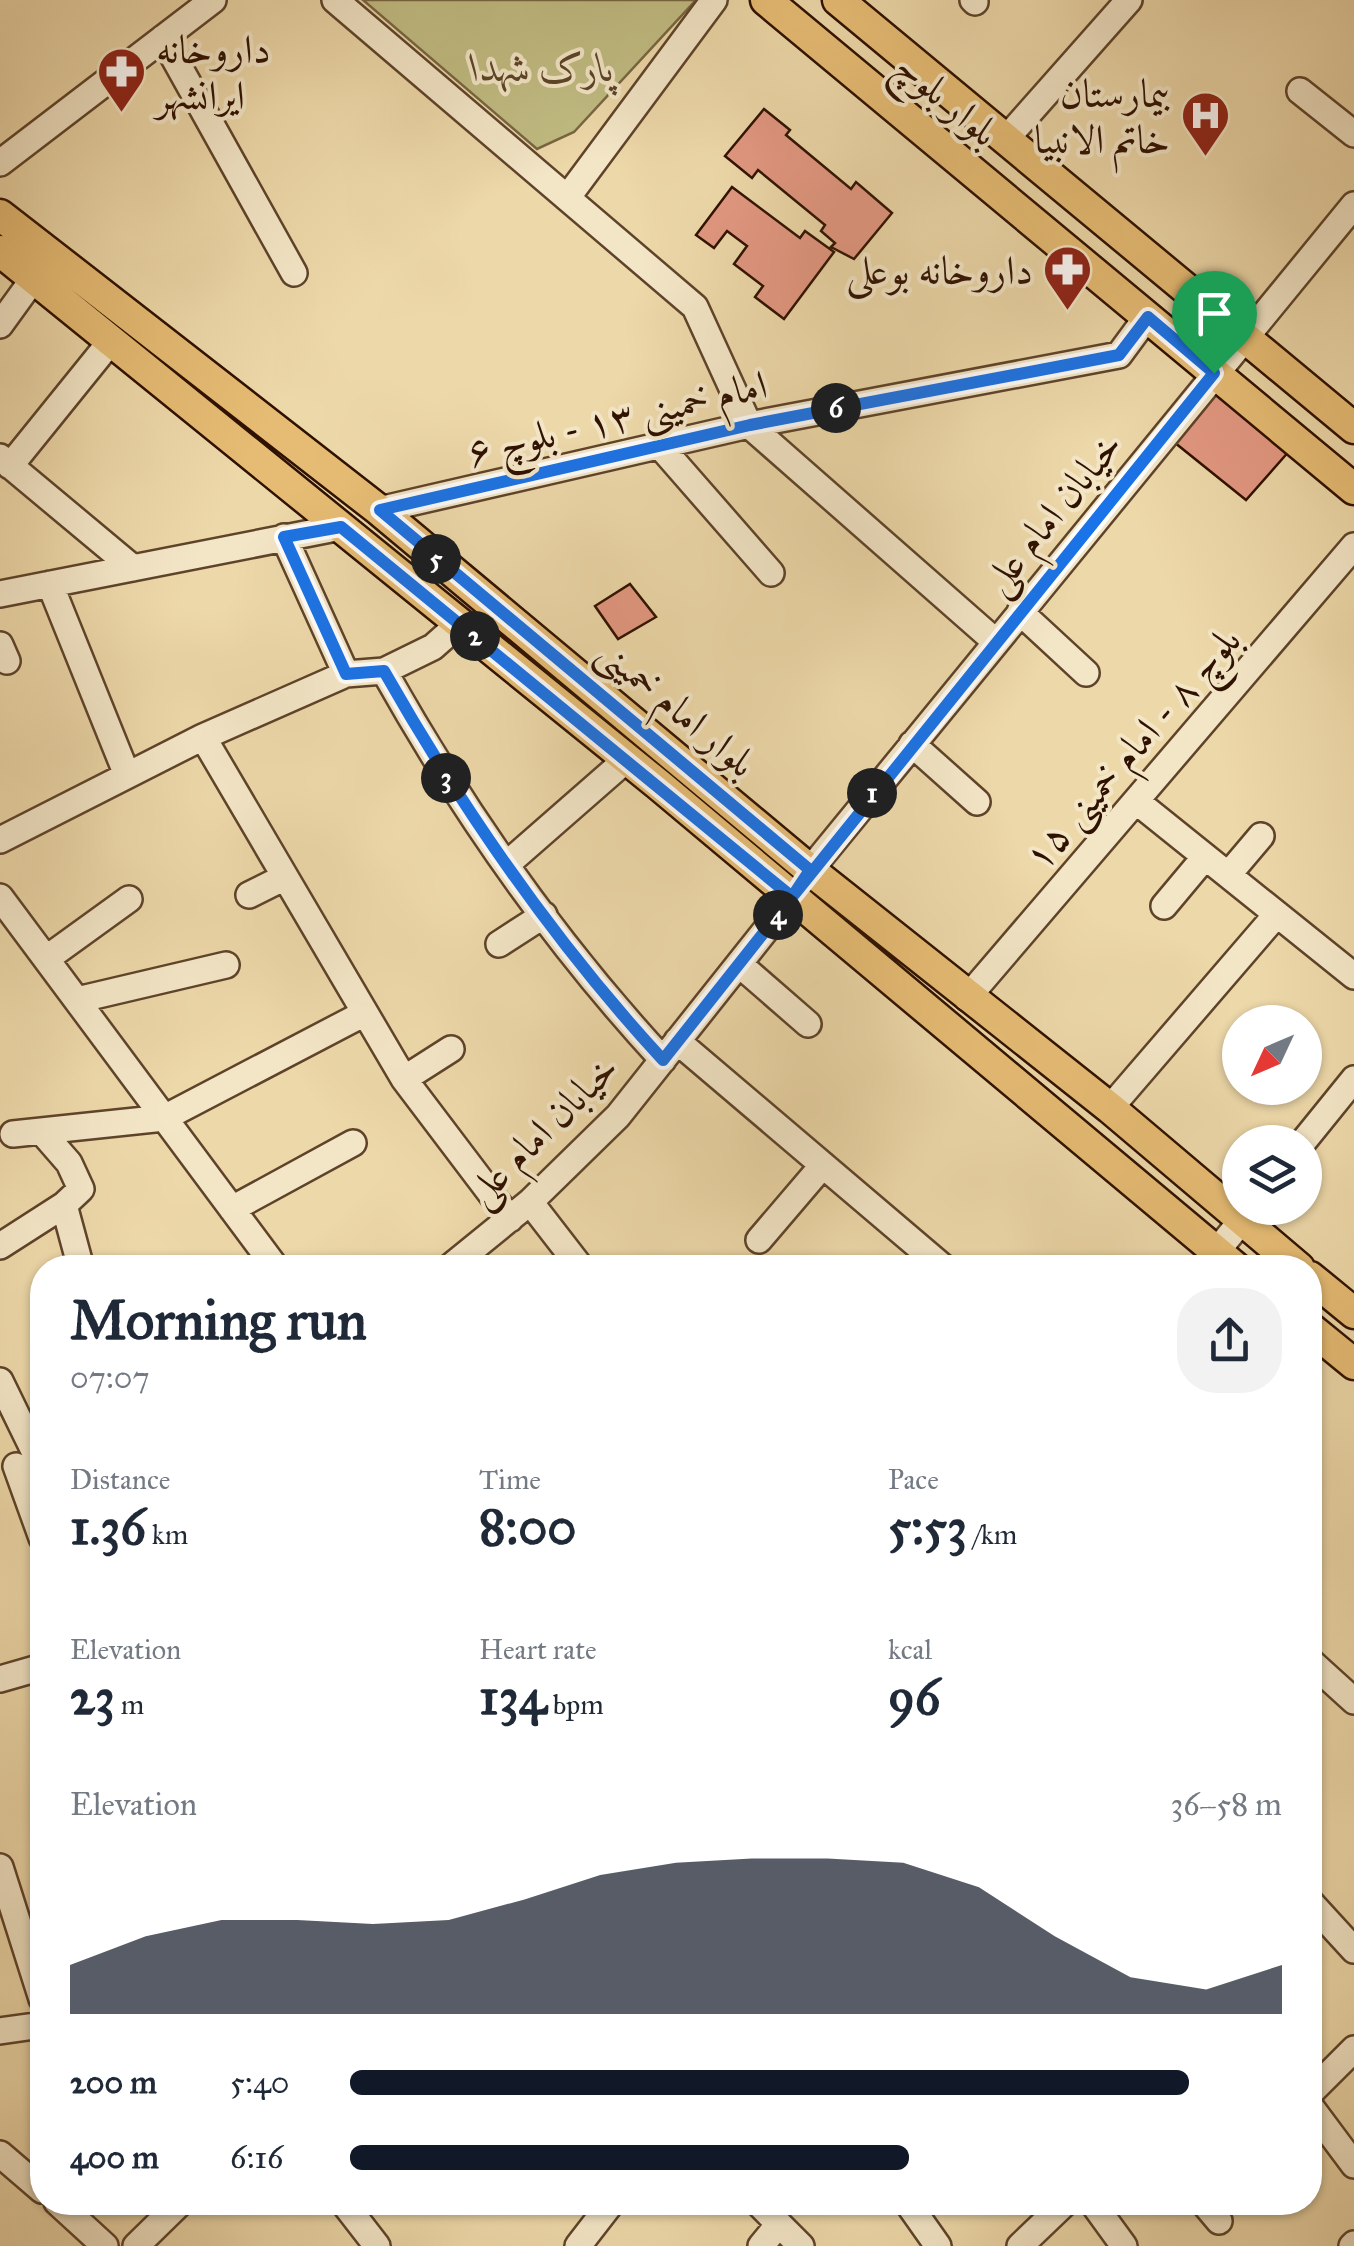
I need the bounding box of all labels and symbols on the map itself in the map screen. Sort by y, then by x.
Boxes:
place label: داروخانه ایرانشهر [152,25,271,121]
street label: بلوار بلوچ [878,41,1009,165]
park label: پارک شهدا [469,43,618,96]
pharmacy icon: داروخانه ایرانشهر [95,46,147,114]
place label: بیمارستان خاتم الانبیا [1034,69,1171,174]
hospital icon: بیمارستان خاتم الانبیا [1179,90,1231,158]
pharmacy icon: داروخانه بوعلی [1042,244,1094,312]
place label: داروخانه بوعلی [846,246,1033,300]
pin [1172,271,1257,374]
street label: امام خمینی ۱۳ - بلوچ ۶ [462,360,774,487]
pin: 6 [811,383,861,433]
street label: خیابان امام علی [971,422,1140,611]
pin: 5 [411,534,461,584]
pin: 2 [450,611,500,661]
street label: بلوچ ۸ - امام خمینی ۱۵ [1013,616,1259,887]
street label: بلوار امام خمینی [581,627,766,795]
pin: 3 [421,753,471,803]
pin: 1 [847,768,897,818]
pin: 4 [753,890,803,940]
north arrow [1222,1005,1322,1105]
street label: خیابان امام علی [456,1044,636,1224]

